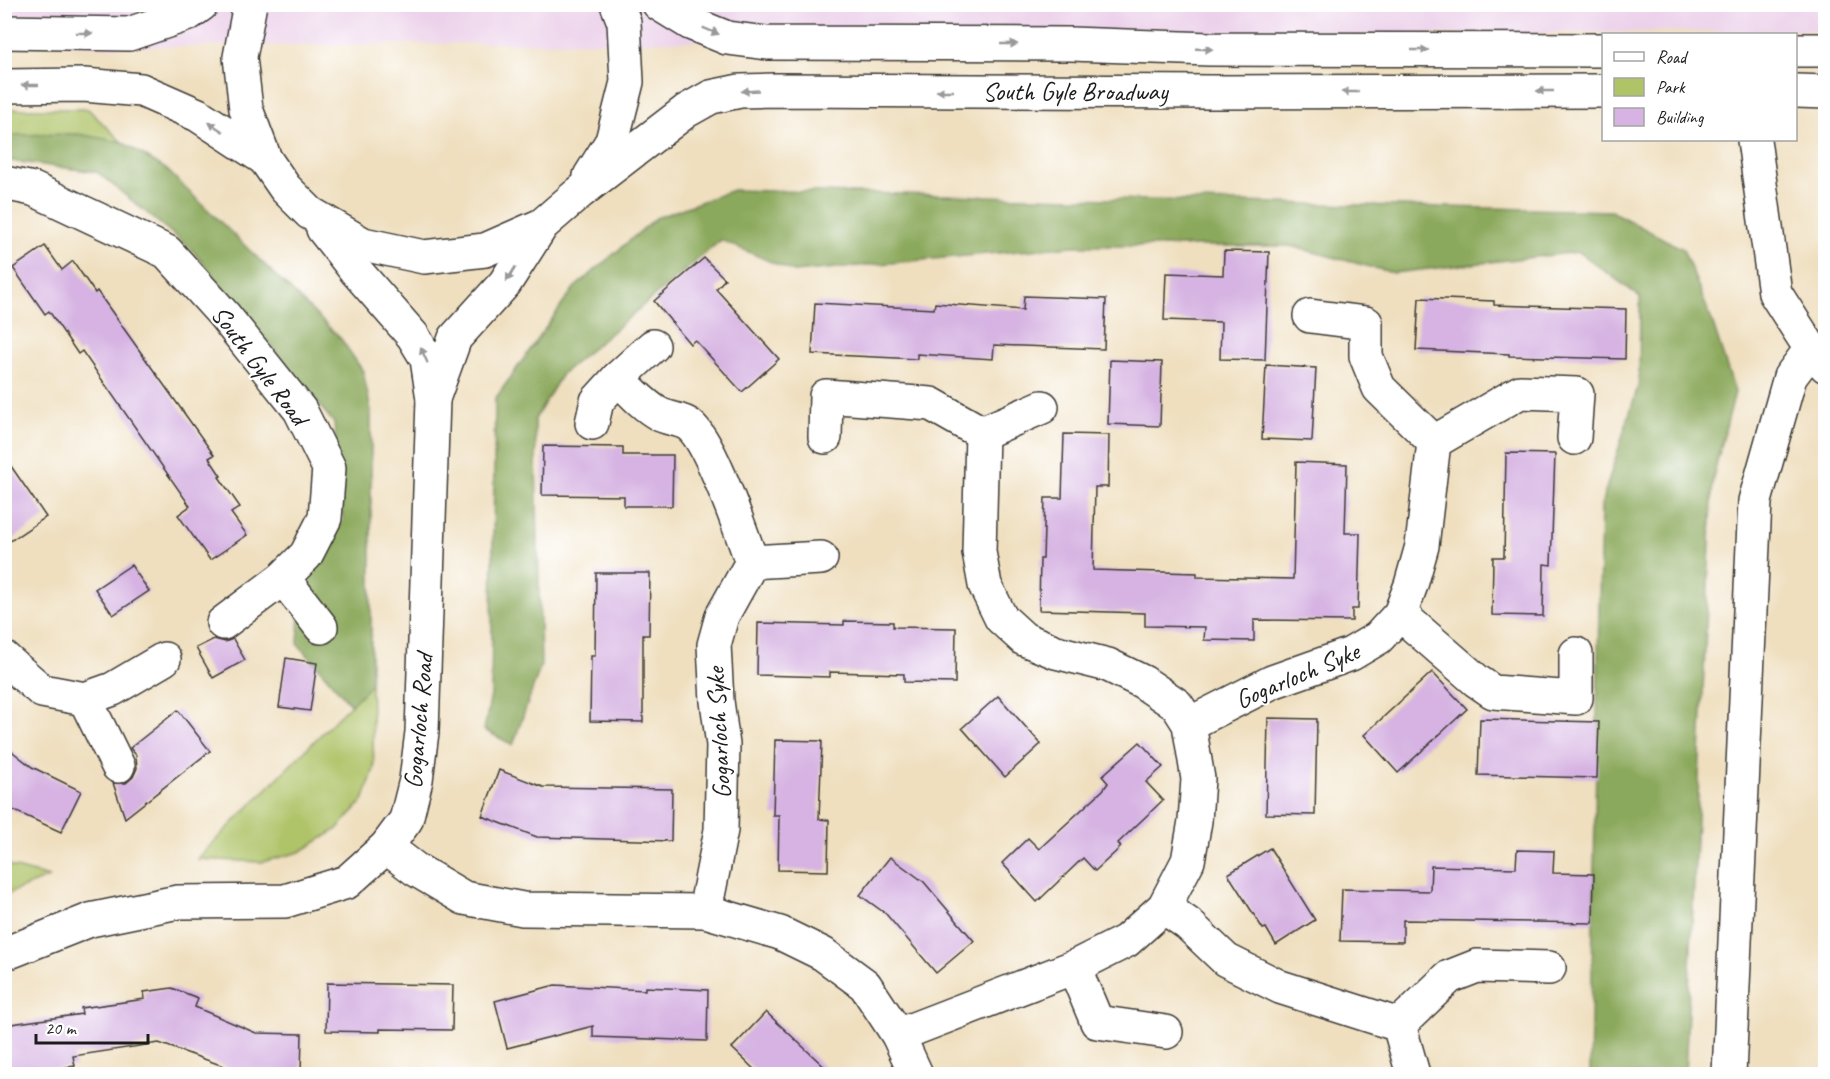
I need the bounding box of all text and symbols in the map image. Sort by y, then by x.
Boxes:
one-way arrow [702,26,720,36]
one-way arrow [74,29,93,38]
legend [1602,33,1797,141]
one-way arrow [1000,39,1019,49]
one-way arrow [1195,44,1214,53]
one-way arrow [1411,45,1430,55]
text: Road [1656,46,1689,68]
street label: South Gyle Broadway [982,75,1170,108]
text: Park [1656,76,1686,98]
one-way arrow [20,80,39,90]
one-way arrow [741,86,760,96]
one-way arrow [936,86,955,96]
one-way arrow [1536,86,1555,96]
one-way arrow [1341,87,1360,97]
text: Building [1656,106,1705,128]
one-way arrow [208,121,224,132]
one-way arrow [505,266,516,282]
street label: South Gyle Road [204,299,318,435]
one-way arrow [419,347,428,364]
street label: Gogarloch Syke [1230,634,1366,716]
street label: Gogarloch Road [396,648,441,790]
street label: Gogarloch Syke [698,664,738,799]
scale bar [36,1007,148,1045]
text: 20 m [45,1017,78,1039]

